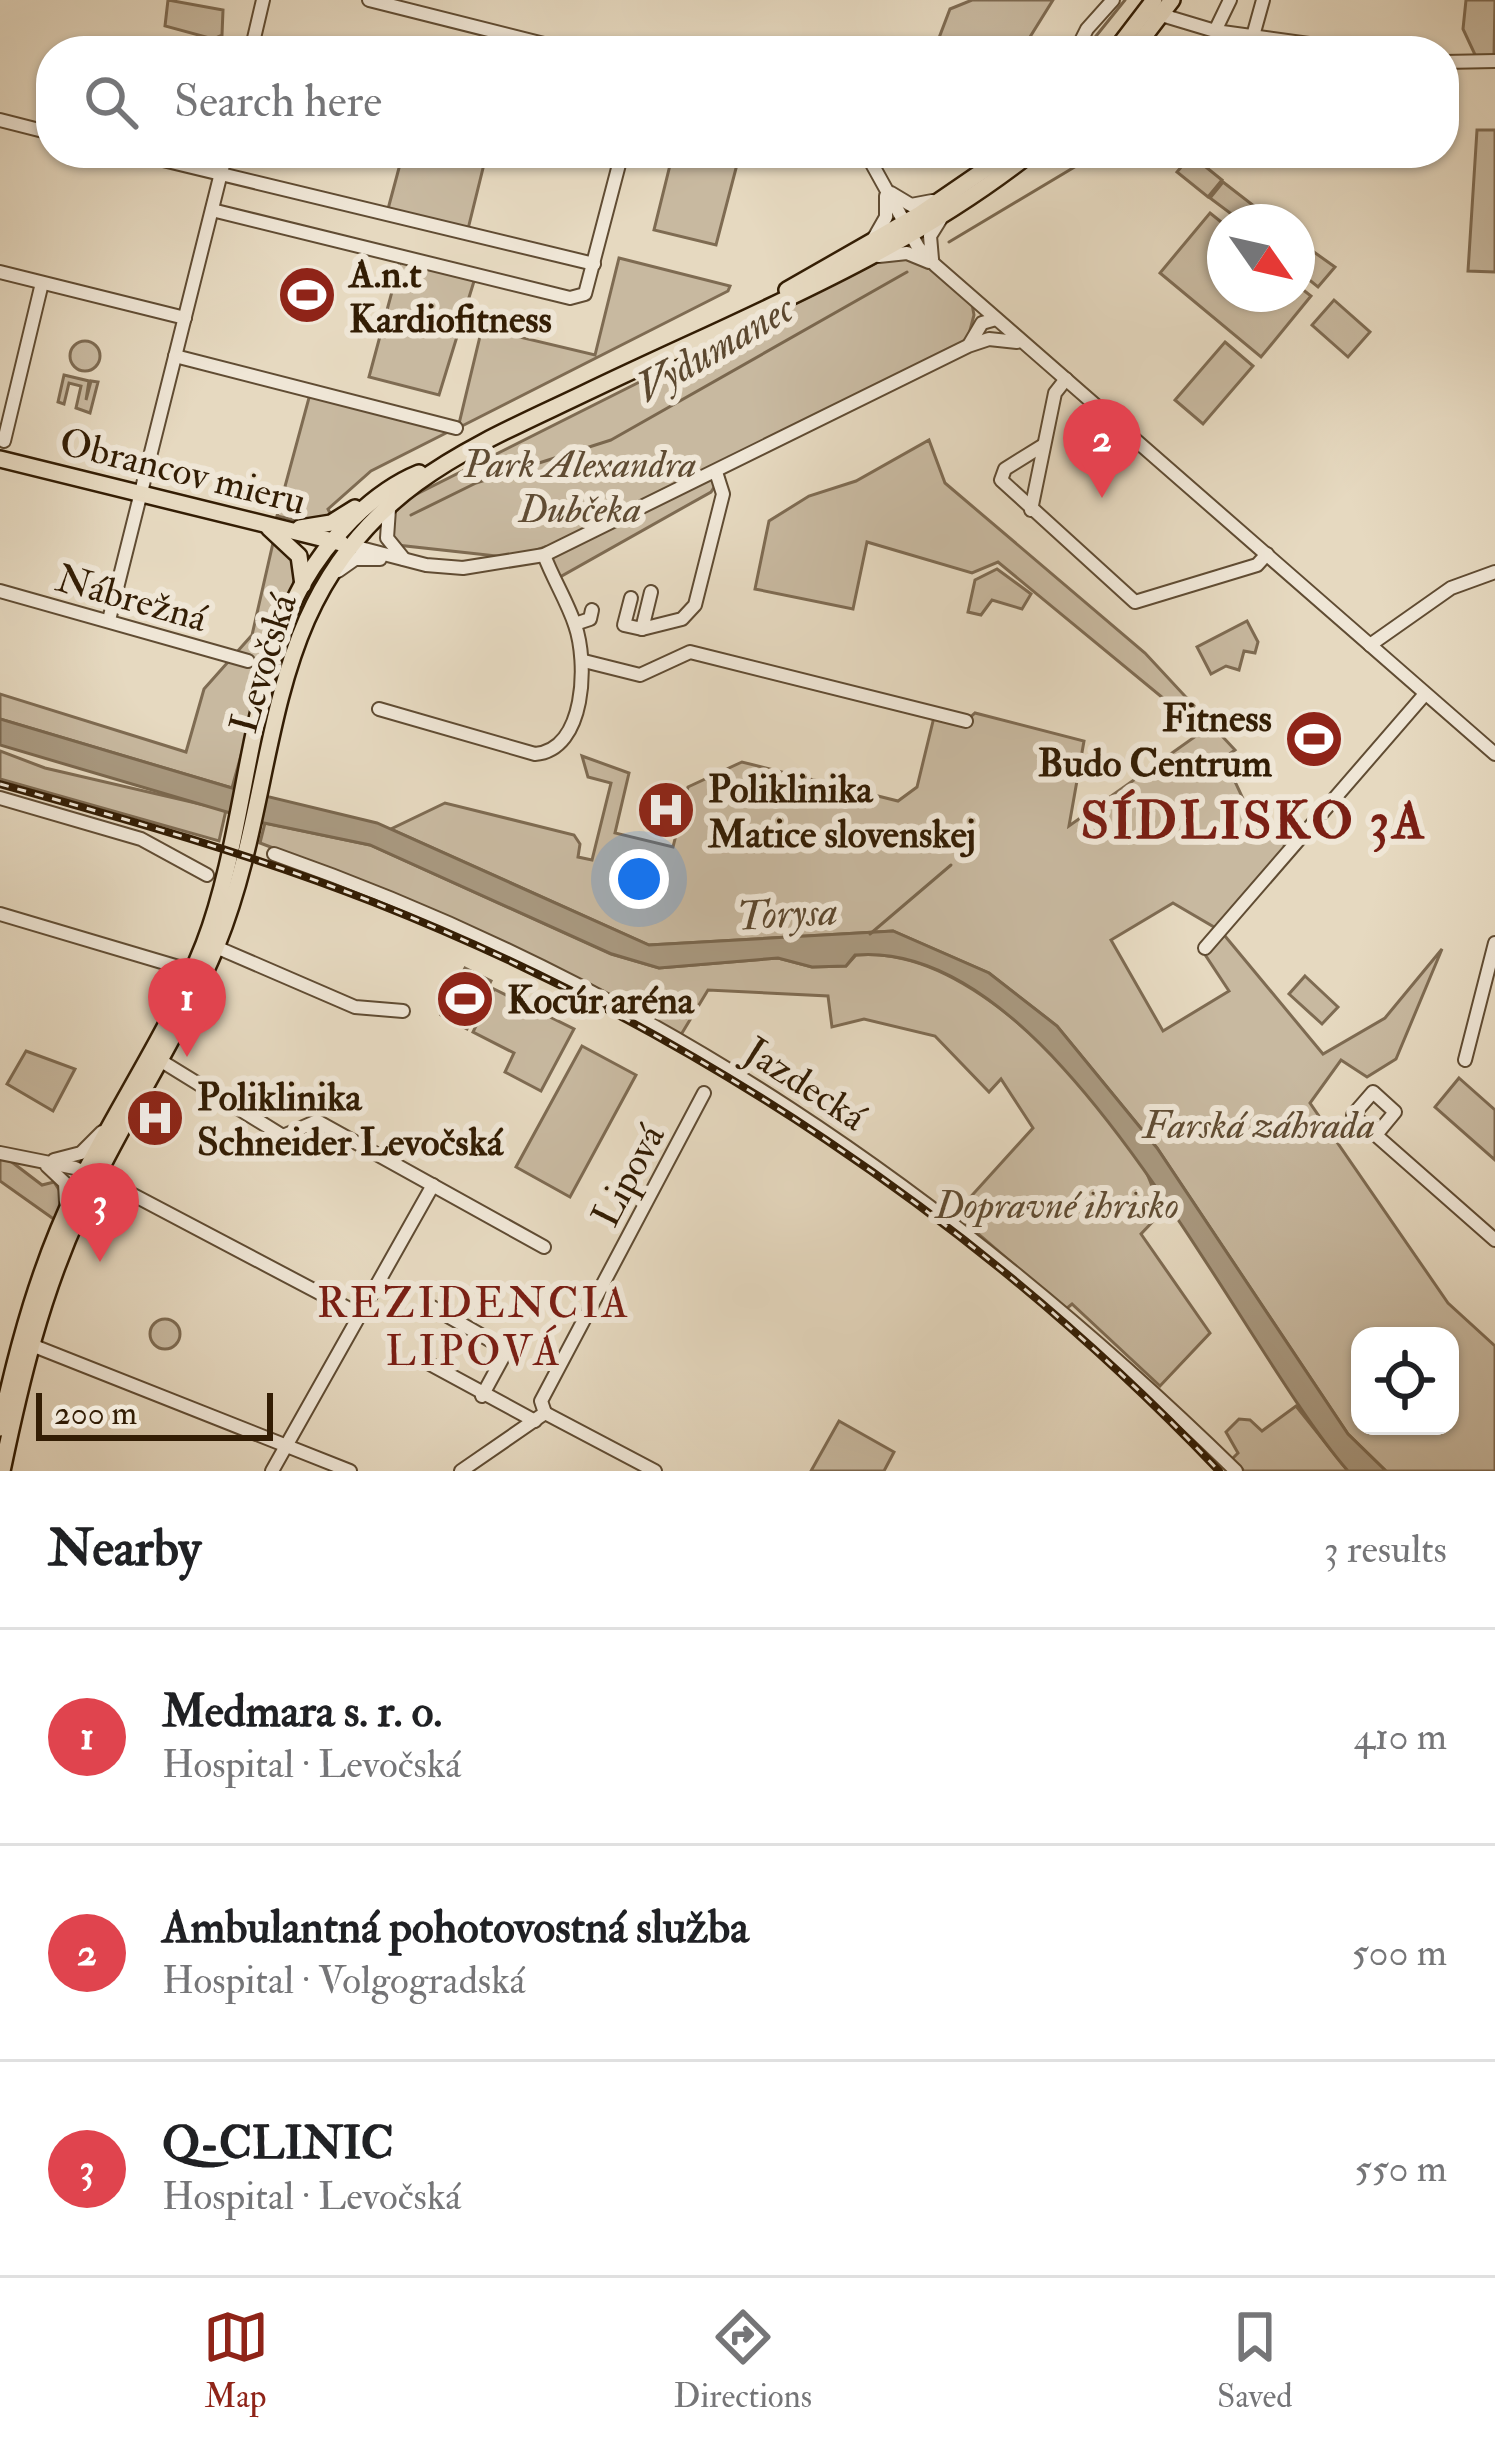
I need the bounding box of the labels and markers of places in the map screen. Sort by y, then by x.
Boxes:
place label: A.n.t Kardiofitness [347,250,552,344]
sports icon: A.n.t Kardiofitness [276,264,338,326]
pin: 2 [1063,399,1141,498]
place label: Fitness Budo Centrum [1038,694,1273,788]
sports icon: Fitness Budo Centrum [1283,708,1345,770]
place label: Poliklinika Matice slovenskej [707,765,976,859]
hospital icon: Poliklinika Matice slovenskej [635,779,697,841]
pin: 1 [148,958,226,1057]
sports icon: Kocúr aréna [434,968,496,1030]
place label: Kocúr aréna [507,976,695,1025]
place label: Poliklinika Schneider Levočská [197,1073,504,1167]
hospital icon: Poliklinika Schneider Levočská [124,1087,186,1149]
pin: 3 [61,1163,139,1262]

